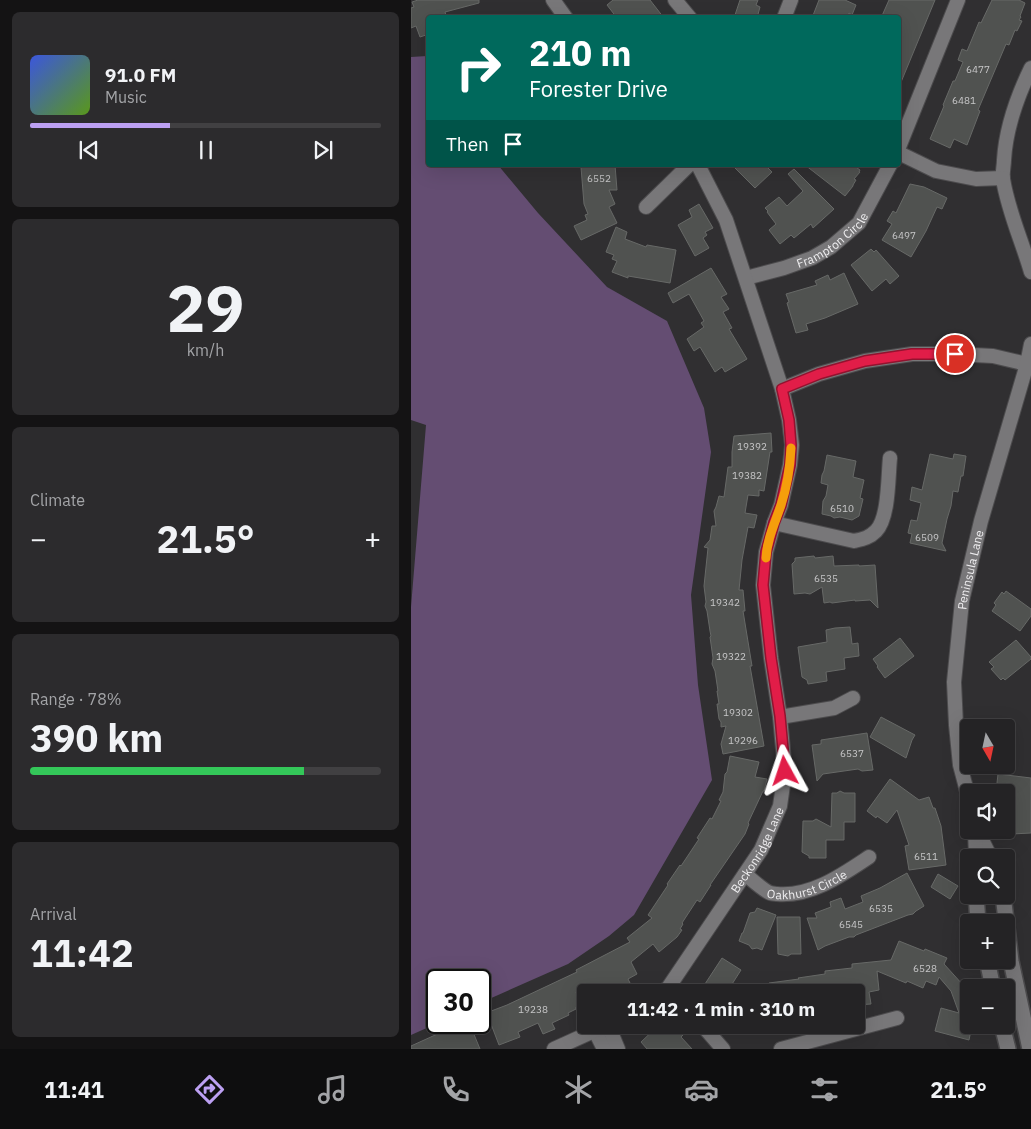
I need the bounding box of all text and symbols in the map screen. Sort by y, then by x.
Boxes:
text: 210 m [529,30,632,76]
icon: right [446,35,511,100]
text: 91.0 FM [105,63,176,87]
house number: 6477 [966,63,990,76]
text: Forester Drive [529,74,668,103]
text: Music [105,87,147,107]
house number: 6481 [952,94,976,107]
icon: arrive [499,130,527,158]
text: Then [446,132,489,156]
icon: previous [75,136,103,164]
icon: pause [192,136,220,164]
icon: next [309,136,337,164]
house number: 6552 [587,172,611,185]
street label: Frampton Circle [794,209,871,270]
house number: 6497 [892,229,916,242]
text: 29 [166,265,245,350]
pin [934,333,976,375]
text: km/h [187,340,224,360]
icon: arrive [941,340,969,368]
house number: 19392 [737,440,767,453]
house number: 19382 [732,469,762,482]
text: Climate [30,490,85,510]
house number: 6510 [830,502,854,515]
text: 21.5° [156,514,255,563]
text: − [30,520,47,557]
text: + [364,520,381,557]
street label: Peninsula Lane [954,528,986,610]
house number: 6509 [915,531,939,544]
house number: 6535 [814,572,838,585]
house number: 19342 [710,596,740,609]
house number: 19322 [716,650,746,663]
text: Range · 78% [30,689,122,709]
house number: 19302 [723,706,753,719]
text: 390 km [30,713,163,762]
north arrow [960,719,1015,774]
map controls [960,719,1015,1034]
house number: 19296 [728,734,758,747]
position arrow [758,744,810,796]
house number: 6537 [840,747,864,760]
button: sound [960,784,1015,839]
street label: Beckonridge Lane [727,804,786,895]
button: search [960,849,1015,904]
house number: 6511 [914,850,938,863]
street label: Oakhurst Circle [766,866,850,902]
house number: 6535 [869,902,893,915]
text: Arrival [30,904,77,924]
button: + [960,914,1015,969]
house number: 6545 [839,918,863,931]
text: 11:42 [30,928,134,977]
house number: 6528 [913,962,937,975]
speed limit sign: 30 [426,969,491,1034]
button: − [960,979,1015,1034]
text: 11:42 · 1 min · 310 m [627,997,815,1021]
house number: 19238 [518,1003,548,1016]
icon: directions [192,1072,227,1107]
icon: music [315,1072,350,1107]
icon: phone [438,1072,473,1107]
icon: climate [561,1072,596,1107]
icon: car [684,1072,719,1107]
icon: filters [807,1072,842,1107]
text: 11:41 [44,1075,104,1104]
text: 21.5° [930,1075,987,1104]

